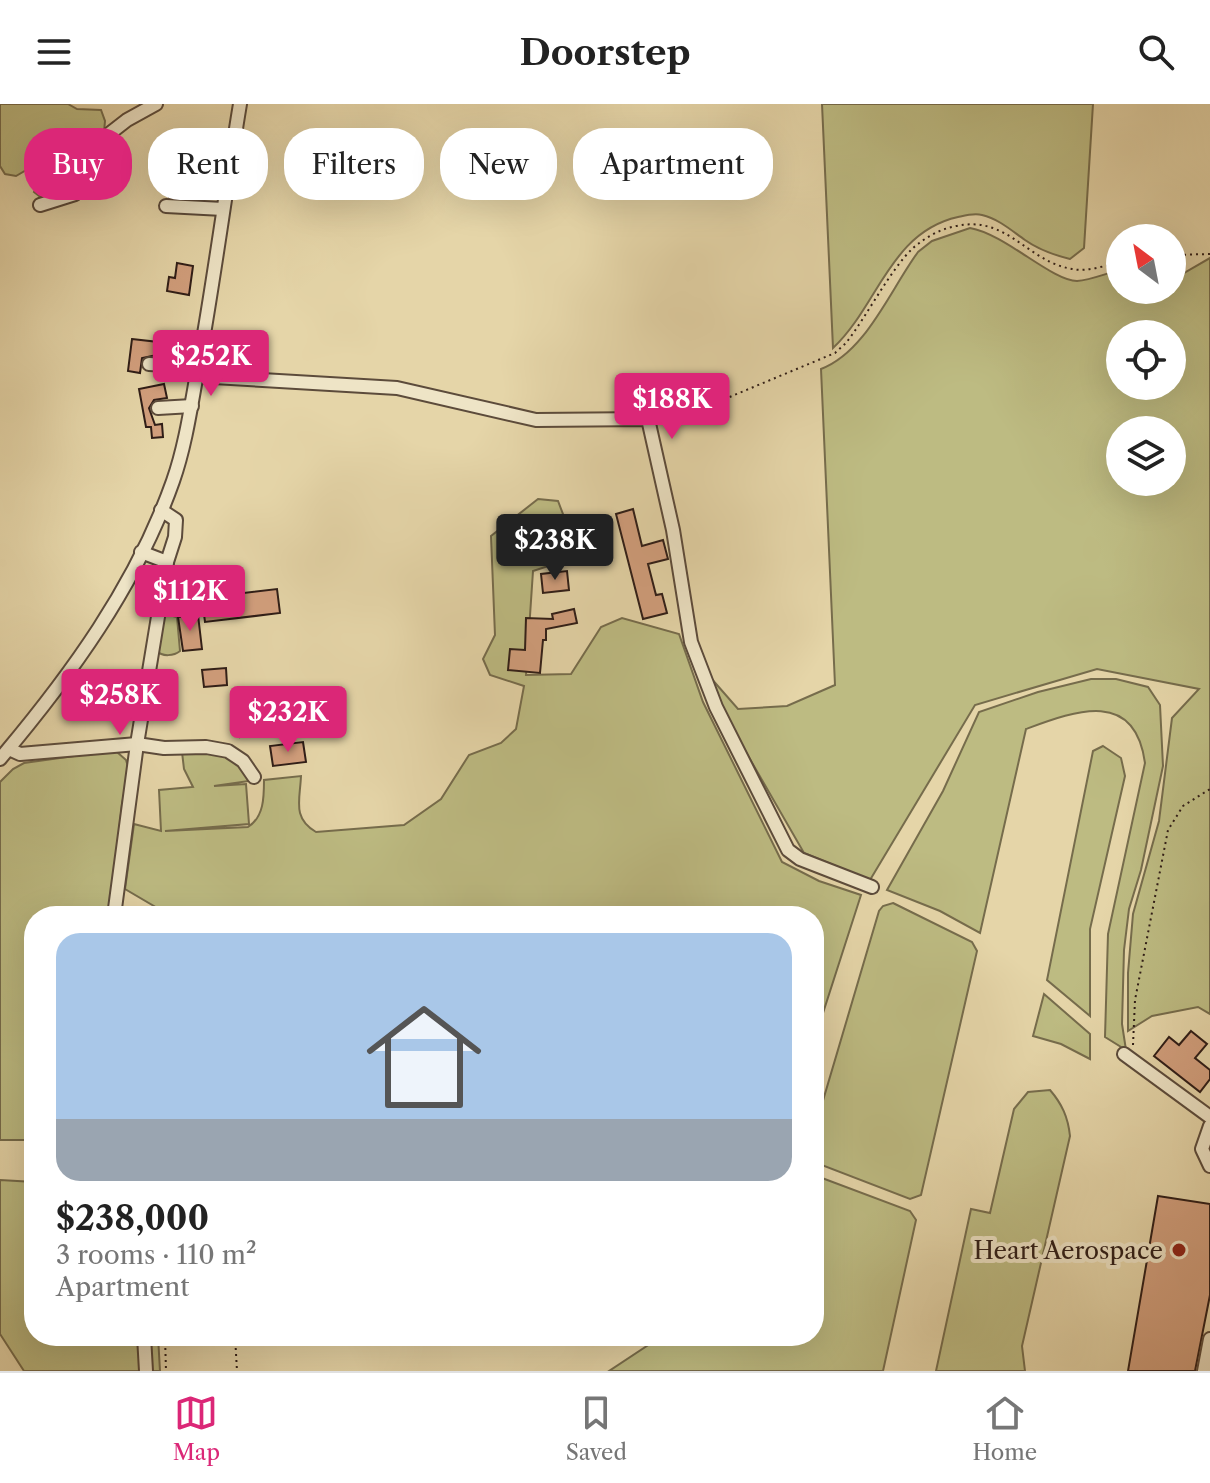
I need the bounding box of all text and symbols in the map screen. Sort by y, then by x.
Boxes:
icon: menu [32,30,76,74]
text: Doorstep [519,30,691,74]
icon: search [1134,30,1178,74]
chip: Buy [24,128,132,200]
chip: Rent [148,128,268,200]
chip: Filters [284,128,424,200]
chip: New [440,128,557,200]
chip: Apartment [573,128,773,200]
north arrow [1106,224,1186,304]
map controls [1106,224,1186,496]
button: locate [1106,320,1186,400]
pin: $252K [155,330,267,398]
text: $252K [171,340,251,372]
pin: $188K [616,373,728,441]
text: $188K [632,383,712,415]
button: layers [1106,416,1186,496]
pin: $238K [499,514,611,582]
text: $238K [514,524,596,556]
pin: $112K [134,565,246,633]
text: $112K [153,575,227,607]
pin: $258K [64,669,176,737]
text: $258K [79,679,161,711]
pin: $232K [232,686,344,754]
text: $232K [248,696,328,728]
icon: home [352,985,496,1129]
text: $238,000 [56,1197,209,1239]
place label: Heart Aerospace [974,1236,1163,1265]
text: 3 rooms · 110 m² [56,1239,257,1271]
marker: Heart Aerospace [1170,1241,1188,1259]
text: Apartment [56,1271,189,1303]
tab: Map [173,1391,220,1466]
tab: Saved [566,1391,627,1466]
tab: Home [973,1391,1037,1466]

